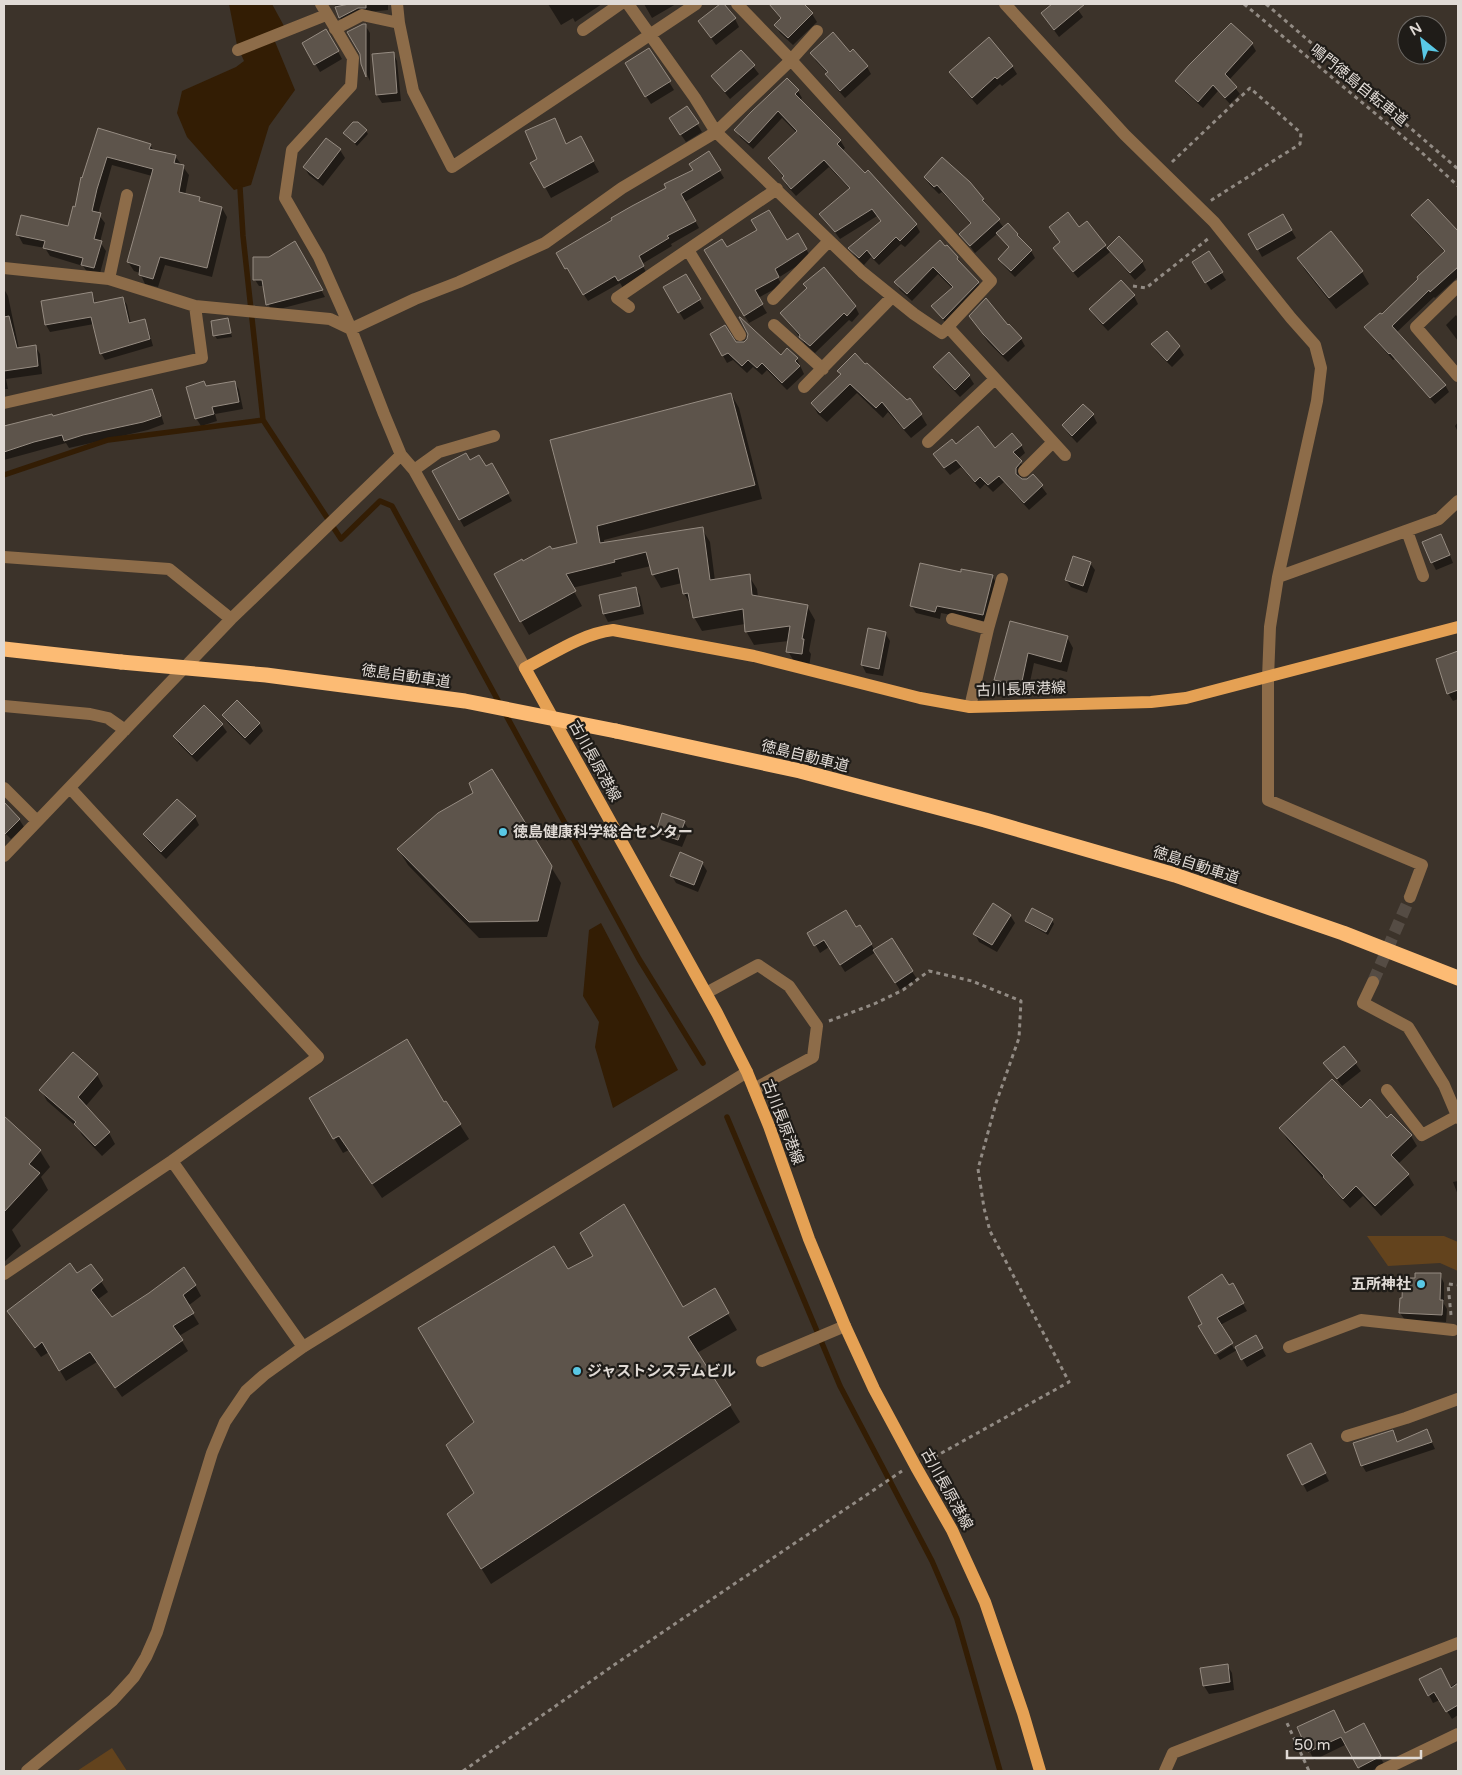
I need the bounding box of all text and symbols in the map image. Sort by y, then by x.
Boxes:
north arrow [1397,15,1447,65]
text: N [1407,19,1425,39]
street label: 鳴門徳島自転車道 [1307,40,1411,130]
street label: 徳島自動車道 [360,661,452,691]
street label: 古川長原港線 [976,678,1066,700]
street label: 古川長原港線 [565,717,625,805]
street label: 徳島自動車道 [759,736,851,776]
place label: 徳島健康科学総合センター [513,823,693,841]
marker: 徳島健康科学総合センター [497,826,509,838]
street label: 徳島自動車道 [1150,843,1242,887]
street label: 古川長原港線 [758,1077,808,1167]
place label: 五所神社 [1351,1275,1411,1293]
marker: 五所神社 [1415,1278,1427,1290]
place label: ジャストシステムビル [587,1362,736,1380]
marker: ジャストシステムビル [571,1365,583,1377]
street label: 古川長原港線 [917,1445,977,1533]
scale bar [1287,1728,1421,1760]
text: 50 m [1294,1736,1331,1754]

